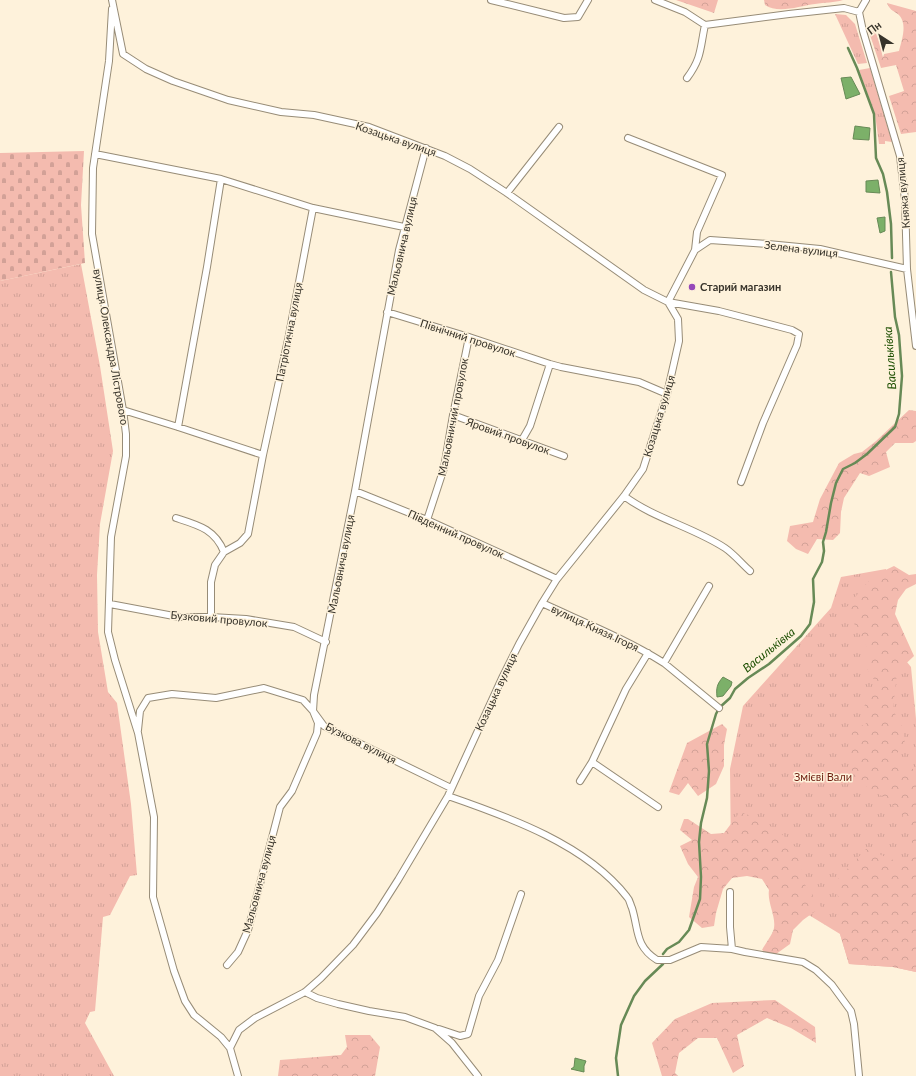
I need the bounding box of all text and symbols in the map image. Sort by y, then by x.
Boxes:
north arrow [860,16,900,56]
text: Пн [864,18,883,37]
street label: Козацька вулиця [354,119,438,158]
street label: Княжа вулиця [893,157,912,229]
street label: Мальовнича вулиця [384,195,419,296]
street label: Зелена вулиця [763,238,839,259]
street label: вулиця Олександра Лістрового [91,268,132,426]
place label: Старий магазин [700,280,781,293]
street label: Патріотична вулиця [272,281,305,383]
marker: Старий магазин [687,282,697,292]
street label: Північний провулок [419,316,518,359]
water label: Васильківка [880,326,899,390]
street label: Мальовничий провулок [435,356,470,477]
street label: Козацька вулиця [640,373,677,458]
street label: Яровий провулок [464,414,552,457]
street label: Південний провулок [406,506,507,561]
street label: Мальовнича вулиця [325,513,356,615]
street label: вулиця Князя Ігоря [549,602,641,654]
street label: Бузковий провулок [170,608,268,629]
water label: Васильківка [739,624,798,675]
street label: Козацька вулиця [472,651,519,733]
street label: Бузкова вулиця [324,719,399,766]
park label: Змієві Вали [794,770,852,783]
street label: Мальовнича вулиця [239,834,278,934]

